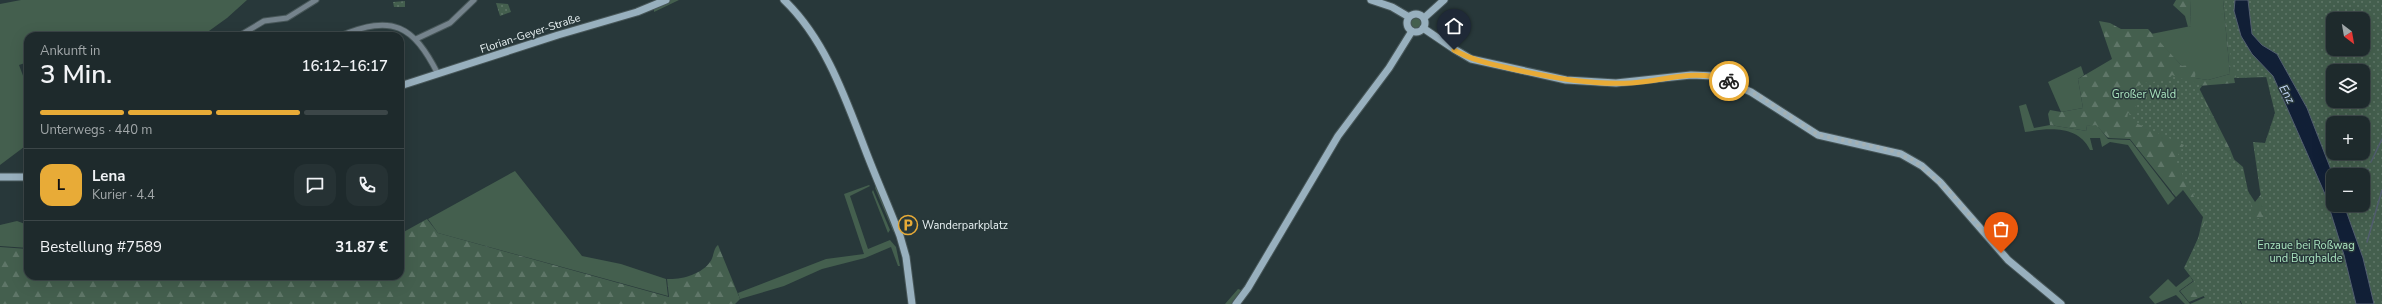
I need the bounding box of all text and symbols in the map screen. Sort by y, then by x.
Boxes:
pin [1437,9,1471,50]
street label: Florian-Geyer-Straße [478,10,582,57]
north arrow [2326,12,2370,56]
map controls [2326,12,2370,212]
icon: home [1443,15,1465,37]
text: Ankunft in [40,42,100,60]
text: 16:12–16:17 [301,56,388,76]
text: 3 Min. [40,57,112,92]
courier [1709,61,1749,101]
button: layers [2326,64,2370,108]
icon: bike [1718,70,1740,92]
water label: Enz [2275,82,2299,107]
park label: Großer Wald [2112,87,2176,102]
button: + [2326,116,2370,160]
text: Unterwegs · 440 m [40,121,152,139]
button: chat [294,164,336,206]
button: phone [346,164,388,206]
text: Lena [92,166,125,186]
button: − [2326,168,2370,212]
text: L [57,175,65,195]
text: Kurier · 4.4 [92,186,155,204]
pin [1984,212,2018,253]
parking icon: Wanderparkplatz [897,214,919,236]
place label: Wanderparkplatz [922,218,1008,233]
icon: bag [1990,218,2012,240]
text: Bestellung #7589 [40,237,162,257]
text: 31.87 € [335,237,388,257]
park label: Enzaue bei Roßwag und Burghalde [2257,238,2355,266]

